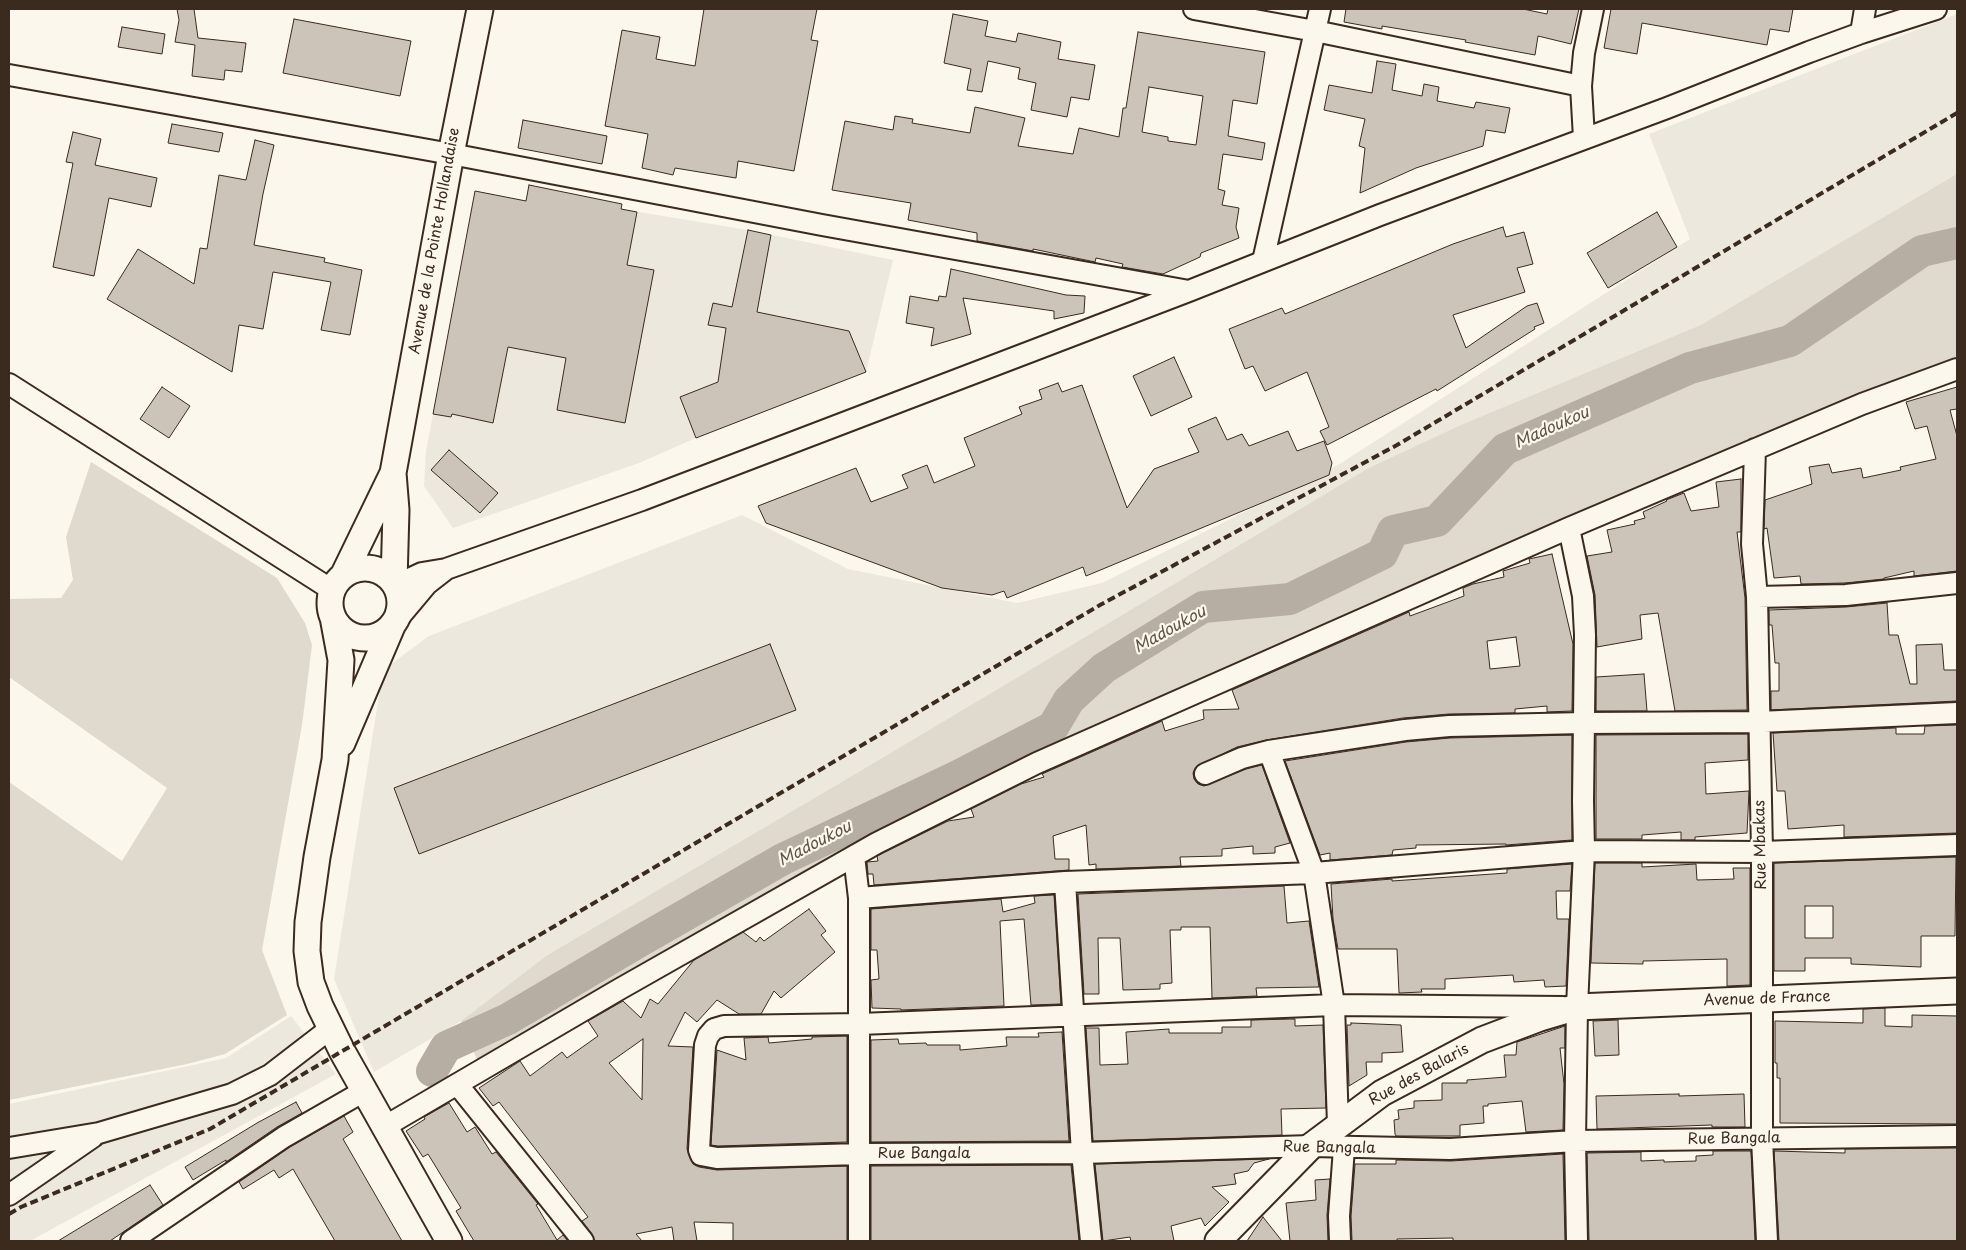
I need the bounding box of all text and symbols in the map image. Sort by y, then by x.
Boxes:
street label: Avenue de la Pointe Hollandaise [406,126,464,356]
water label: Madoukou [1512,403,1592,453]
water label: Madoukou [1131,602,1209,658]
street label: Rue Mbakas [1751,800,1771,890]
water label: Madoukou [775,817,855,871]
street label: Avenue de France [1703,988,1831,1010]
street label: Rue des Balaris [1366,1040,1472,1110]
street label: Rue Bangala [1687,1129,1781,1149]
street label: Rue Bangala [1282,1138,1376,1158]
street label: Rue Bangala [878,1145,970,1163]

